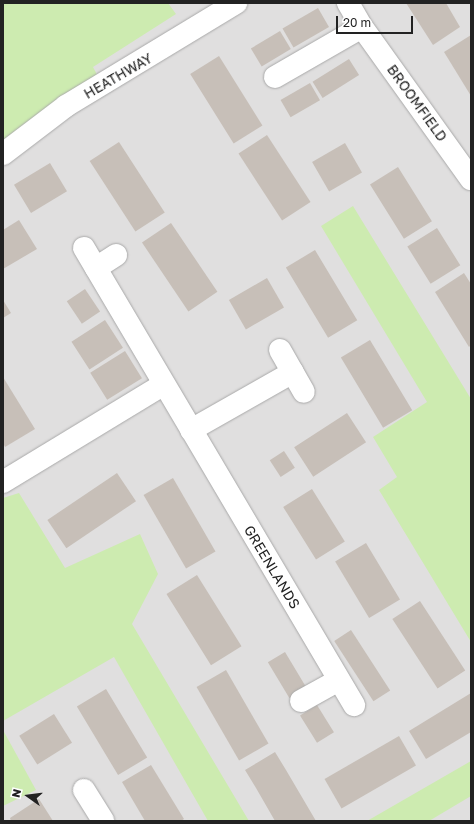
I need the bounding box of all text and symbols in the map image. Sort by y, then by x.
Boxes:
scale bar [338,8,415,34]
text: 20 m [343,15,371,30]
street label: HEATHWAY [81,50,155,102]
street label: BROOMFIELD [384,61,450,145]
street label: GREENLANDS [241,522,303,612]
north arrow [8,776,48,816]
text: N [9,787,23,799]

